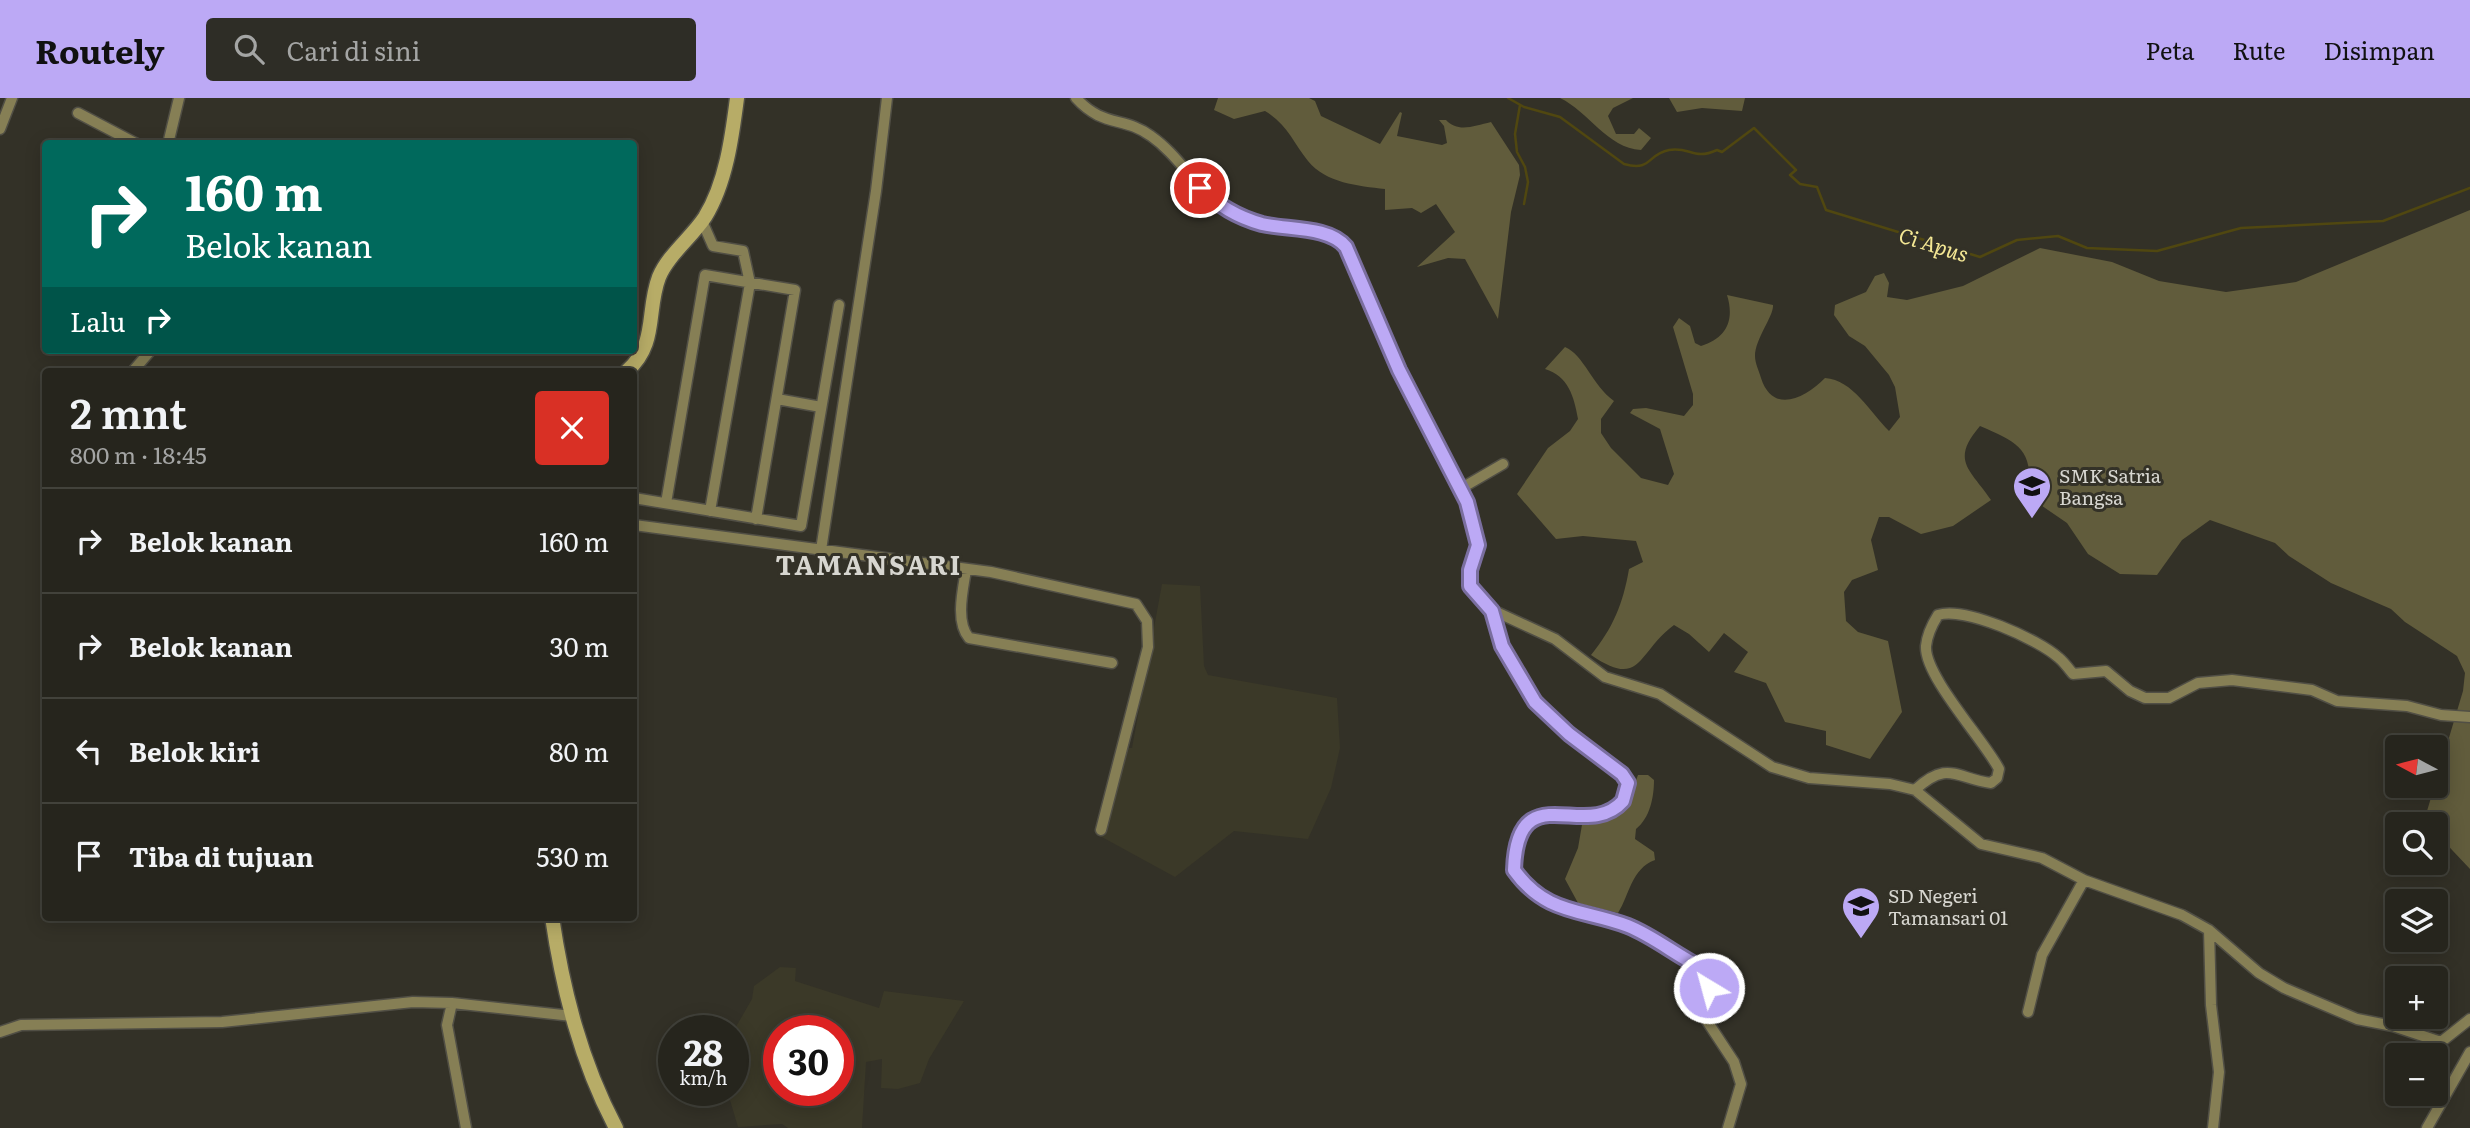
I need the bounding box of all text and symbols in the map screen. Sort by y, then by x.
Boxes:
search box [206,18,696,81]
text: Routely [35,25,164,74]
icon: search [230,30,268,68]
text: Cari di sini [286,30,420,69]
text: Peta [2146,32,2195,67]
text: Rute [2233,32,2285,67]
text: Disimpan [2323,32,2435,67]
text: 160 m [185,153,323,226]
pin [1170,158,1230,218]
icon: right [70,168,161,259]
icon: arrive [1181,169,1219,207]
water label: Ci Apus [1895,218,1973,268]
text: Belok kanan [185,220,373,268]
text: Lalu [70,301,125,340]
icon: right [139,301,177,339]
text: 2 mnt [70,380,187,442]
button: close [535,391,609,465]
text: 800 m · 18:45 [70,437,207,471]
place label: SMK Satria Bangsa [2059,461,2162,511]
school or university icon: SMK Satria Bangsa [2011,465,2053,520]
text: Belok kanan [129,521,293,560]
text: 160 m [539,521,609,560]
icon: right [70,522,108,560]
district label: TAMANSARI [776,544,962,583]
text: Belok kanan [129,626,293,665]
text: 30 m [549,626,609,665]
icon: right [70,627,108,665]
text: Belok kiri [129,731,260,770]
text: 80 m [549,731,609,770]
icon: left [70,732,108,770]
north arrow [2385,735,2448,798]
map controls [2385,735,2448,1106]
button: search [2385,812,2448,875]
text: Tiba di tujuan [129,836,314,875]
text: 530 m [536,836,609,875]
icon: arrive [70,837,108,875]
place label: SD Negeri Tamansari 01 [1888,881,2008,931]
school or university icon: SD Negeri Tamansari 01 [1840,885,1882,940]
button: layers [2385,889,2448,952]
position arrow [1672,951,1746,1025]
button: + [2385,966,2448,1029]
speed limit sign: 30 [763,1015,854,1106]
text: 28 [684,1025,723,1077]
button: − [2385,1043,2448,1106]
text: km/h [680,1064,727,1091]

